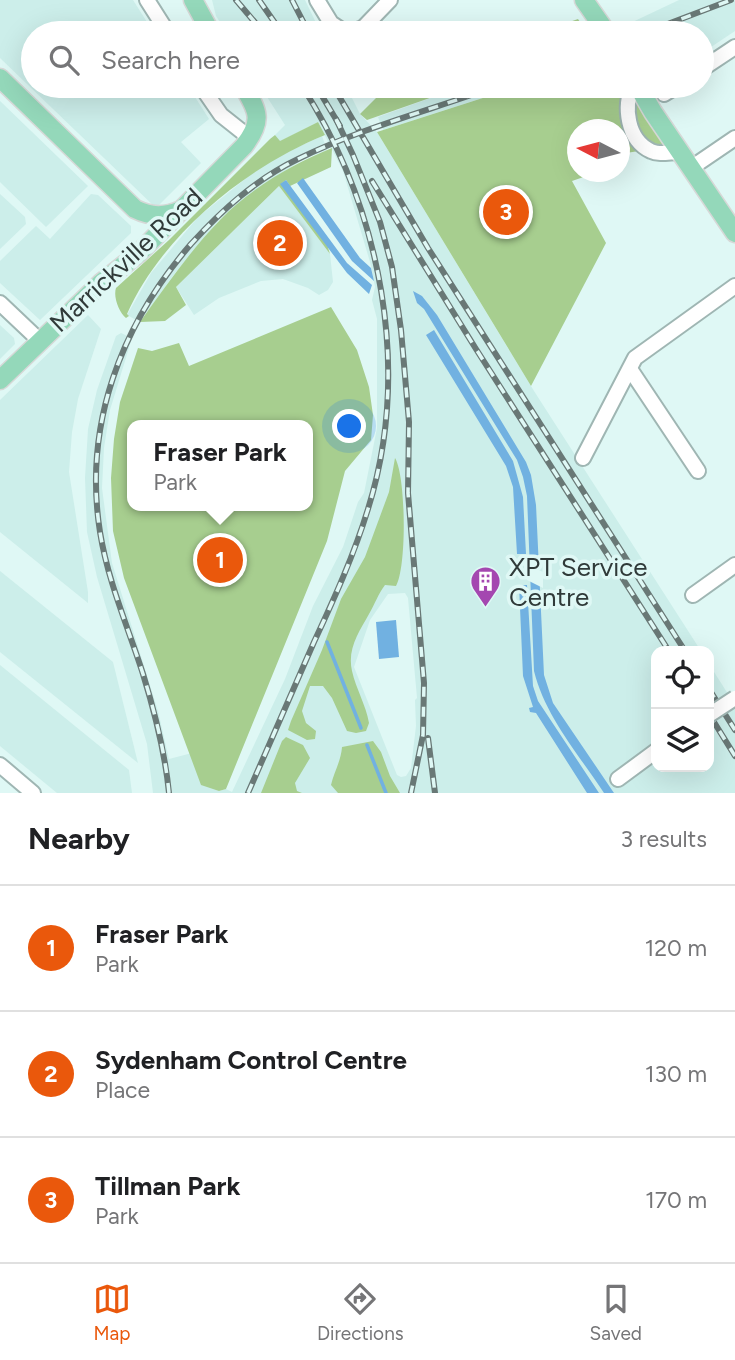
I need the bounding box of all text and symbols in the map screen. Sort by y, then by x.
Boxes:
search box [21,21,714,98]
icon: search [45,41,83,79]
text: Search here [101,44,240,76]
north arrow [567,119,630,182]
street label: Marrickville Road [43,181,209,339]
pin: 3 [483,186,529,238]
pin: 2 [257,217,303,269]
your location [332,409,366,443]
popup [127,420,313,511]
text: Fraser Park [153,436,287,468]
text: Park [153,468,197,496]
pin: 1 [197,534,243,586]
place label: XPT Service Centre [509,551,648,613]
building icon: XPT Service Centre [469,565,503,609]
map controls [651,646,714,772]
button: locate [651,646,714,709]
button: layers [651,709,714,772]
text: Nearby [28,820,130,857]
text: 3 results [620,825,707,853]
text: Fraser Park [95,918,229,950]
text: 1 [46,934,56,962]
text: 120 m [645,934,707,962]
text: Park [95,950,139,978]
text: Sydenham Control Centre [95,1044,407,1076]
text: 2 [44,1060,58,1088]
text: 130 m [645,1060,707,1088]
text: Place [95,1076,150,1104]
text: Tillman Park [95,1170,240,1202]
text: 3 [45,1186,57,1214]
text: 170 m [645,1186,707,1214]
text: Park [95,1202,139,1230]
tab: Map [93,1280,131,1345]
tab: Directions [317,1280,404,1345]
tab: Saved [590,1280,642,1345]

